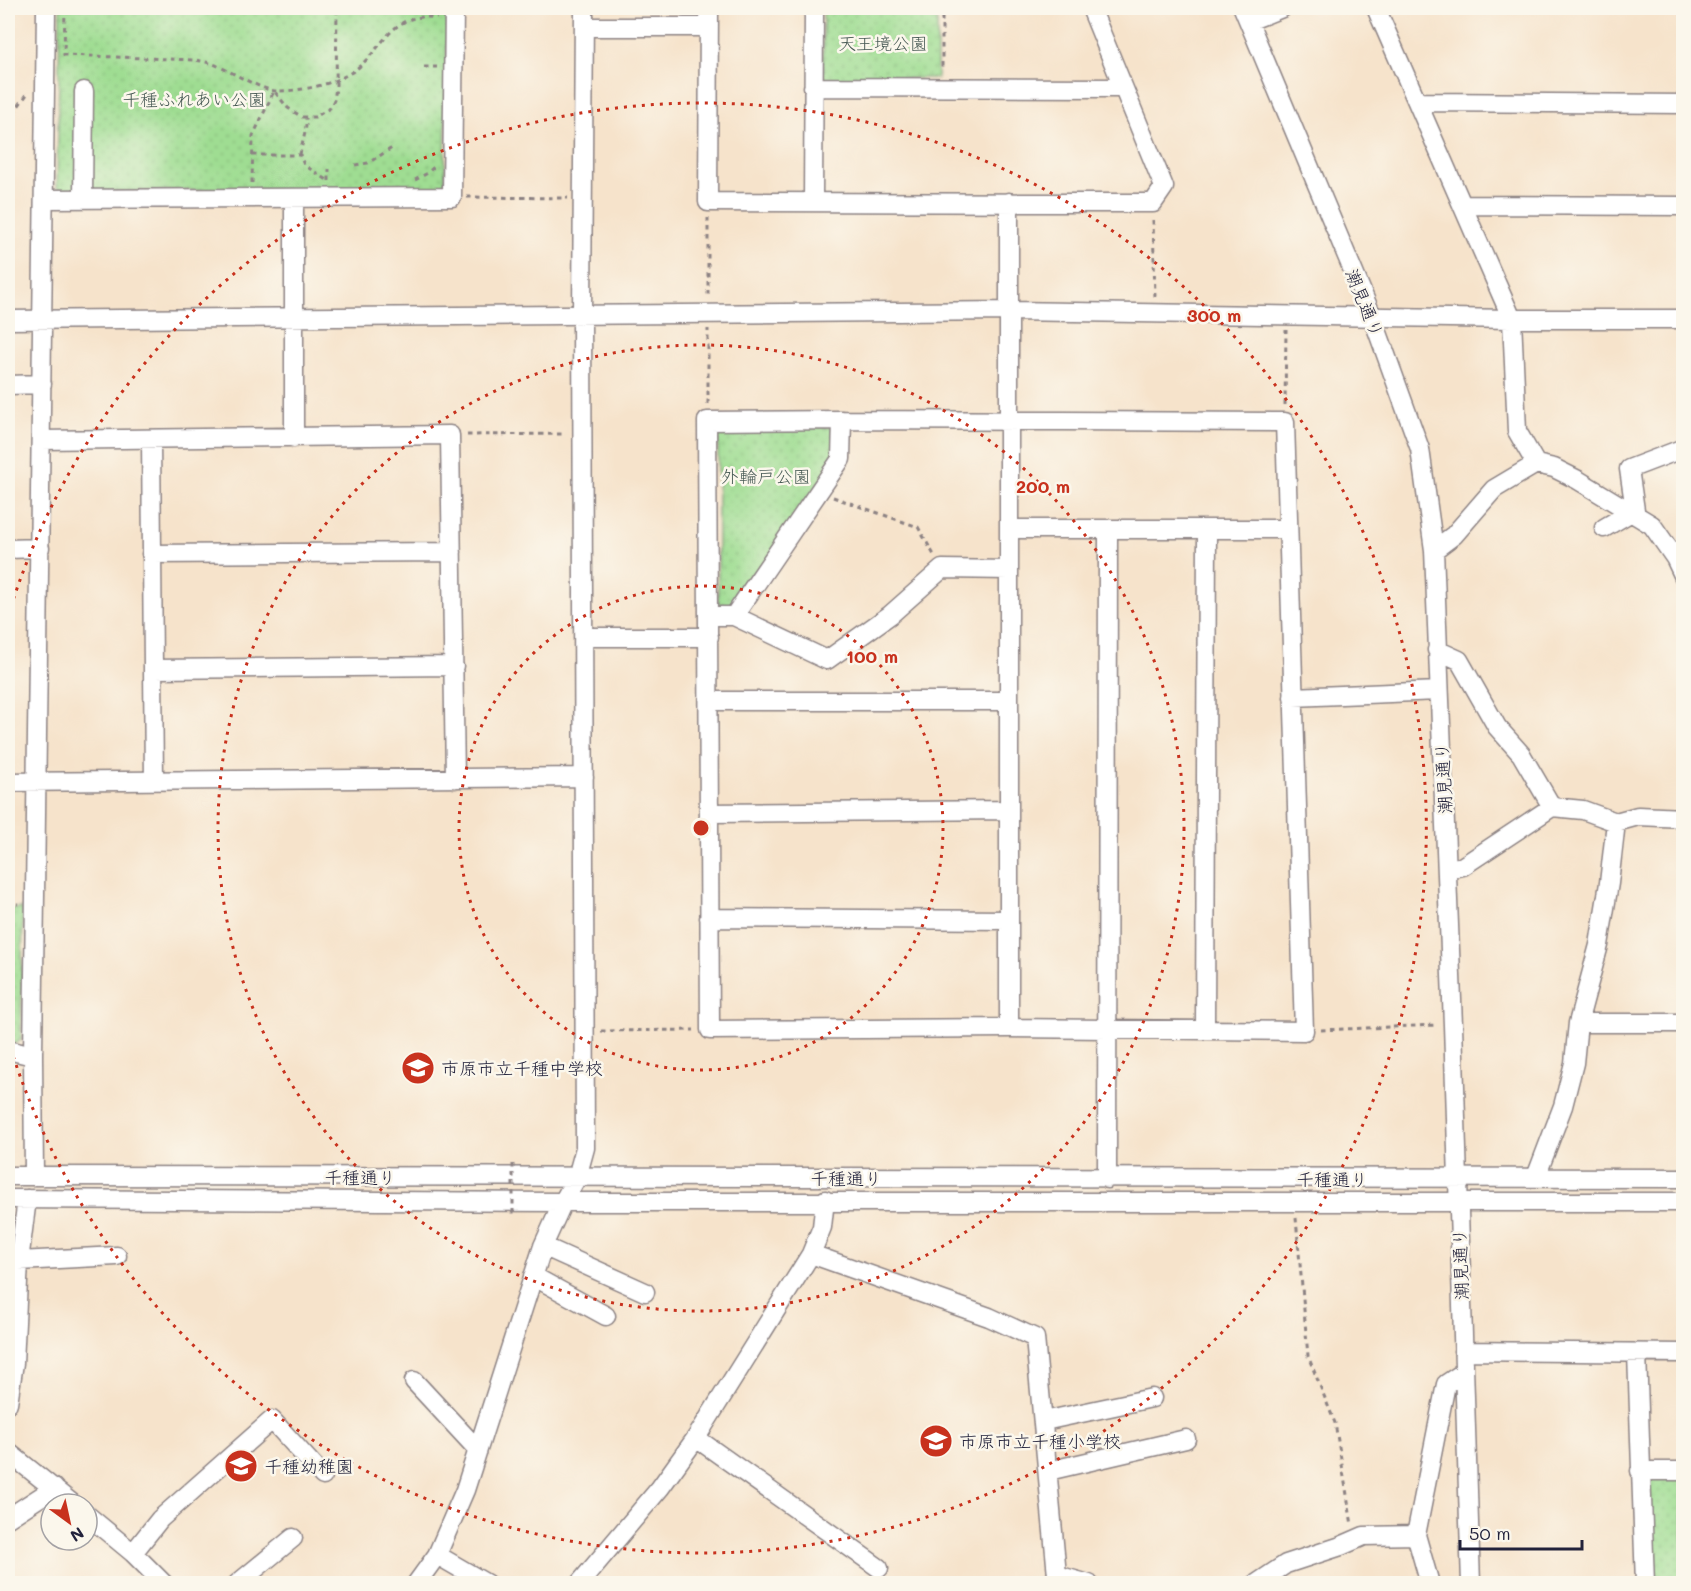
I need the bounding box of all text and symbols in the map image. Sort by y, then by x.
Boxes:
park label: 天王境公園 [838,31,928,55]
park label: 千種ふれあい公園 [122,87,266,111]
street label: 潮見通り [1340,265,1390,341]
text: 300 m [1187,303,1241,327]
park label: 外輪戸公園 [721,464,811,488]
text: 200 m [1016,474,1070,498]
text: 100 m [846,644,898,668]
street label: 潮見通り [1429,741,1457,815]
centre of rings [691,818,711,838]
school or university icon: 市原市立千種中学校 [400,1050,436,1086]
place label: 市原市立千種中学校 [441,1056,603,1080]
street label: 千種通り [324,1165,396,1189]
street label: 千種通り [810,1166,882,1190]
street label: 千種通り [1296,1167,1368,1191]
street label: 潮見通り [1447,1228,1473,1300]
school or university icon: 市原市立千種小学校 [918,1423,954,1459]
place label: 市原市立千種小学校 [959,1429,1121,1453]
school or university icon: 千種幼稚園 [223,1448,259,1484]
place label: 千種幼稚園 [264,1454,354,1478]
north arrow [39,1492,99,1552]
scale bar [1460,1513,1582,1551]
text: 50 m [1469,1521,1511,1545]
text: N [67,1523,88,1547]

